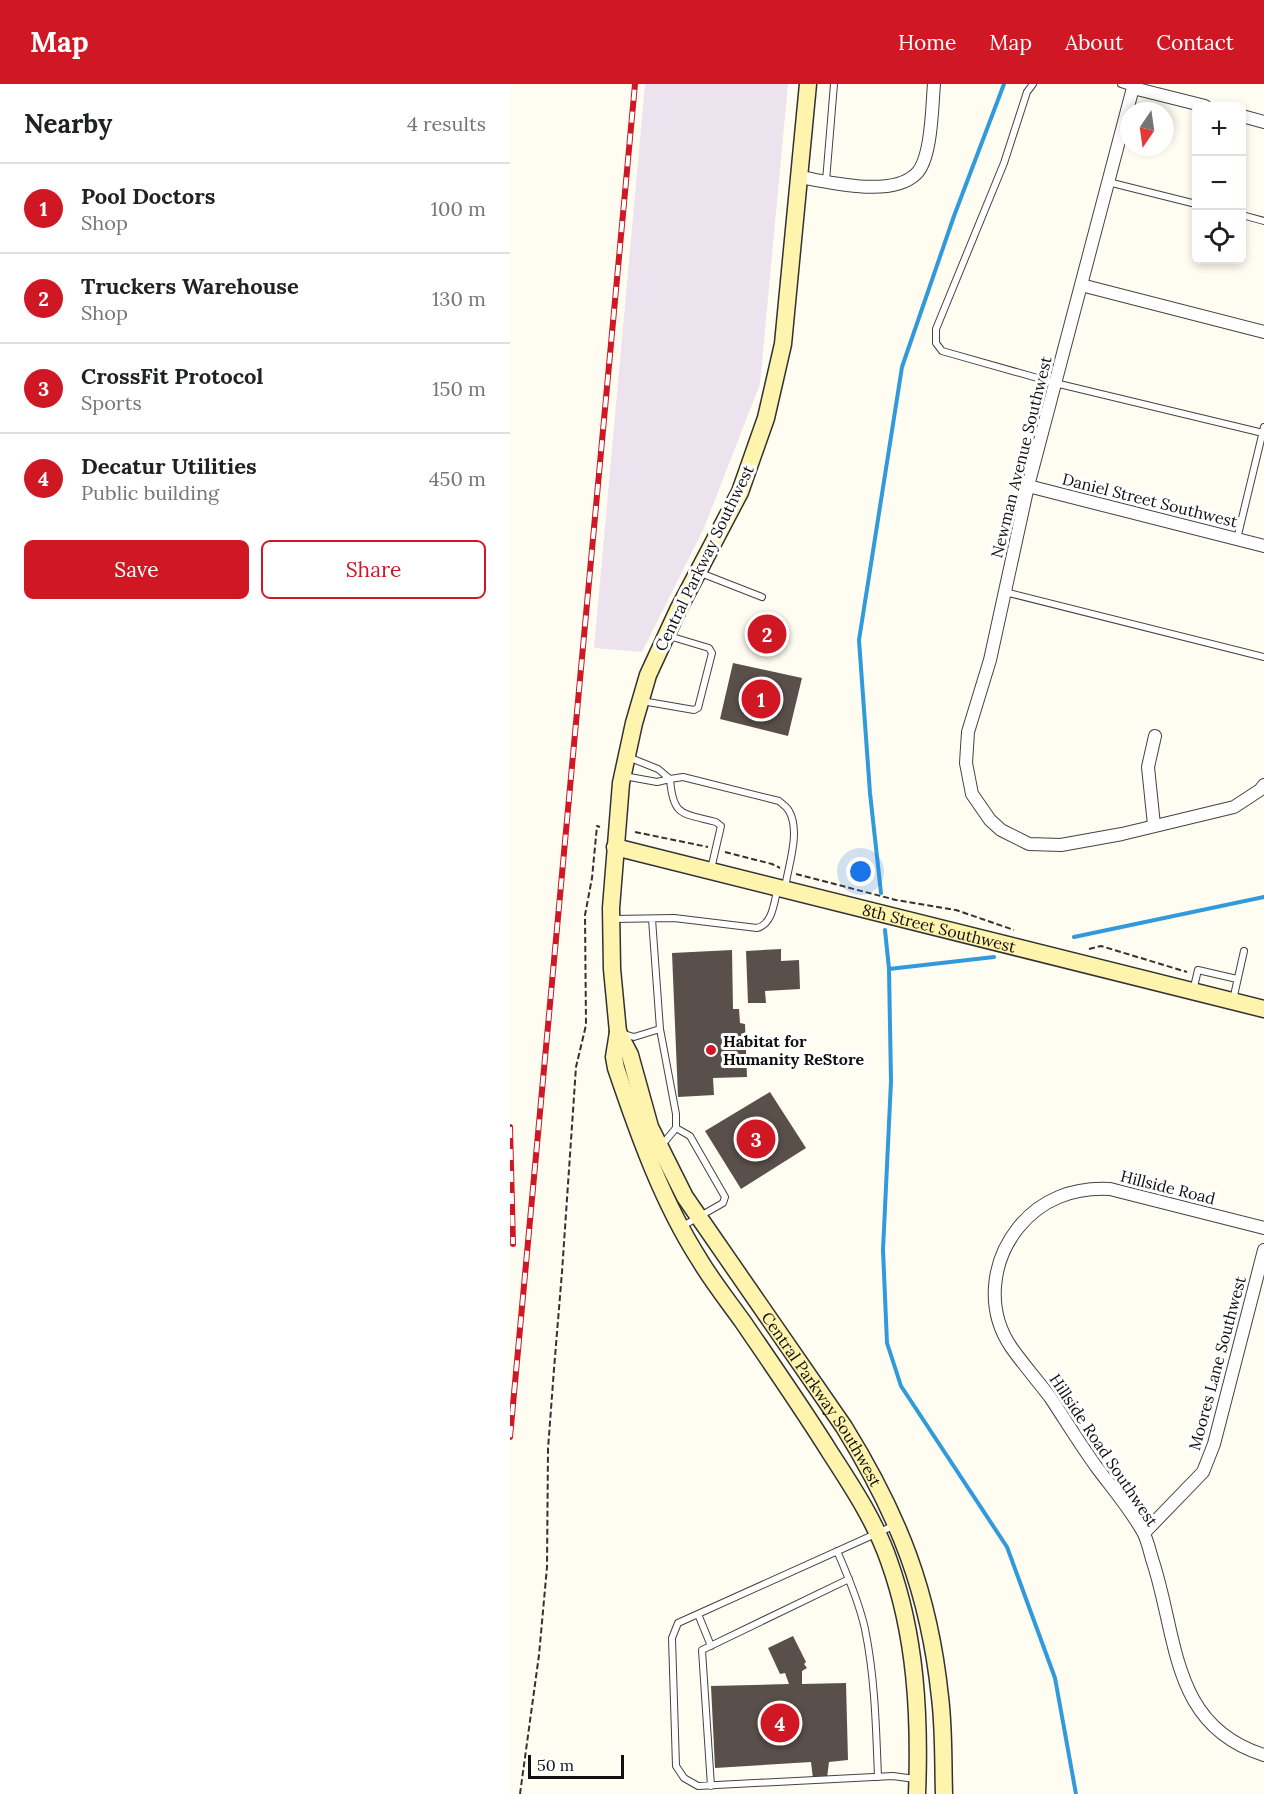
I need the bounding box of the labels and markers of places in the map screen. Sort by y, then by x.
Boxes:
pin: 2 [748,612,786,656]
pin: 1 [742,676,780,722]
place label: Habitat for Humanity ReStore [723,1031,864,1069]
marker: Habitat for Humanity ReStore [704,1043,718,1057]
pin: 3 [736,1116,776,1162]
pin: 4 [760,1700,800,1746]

